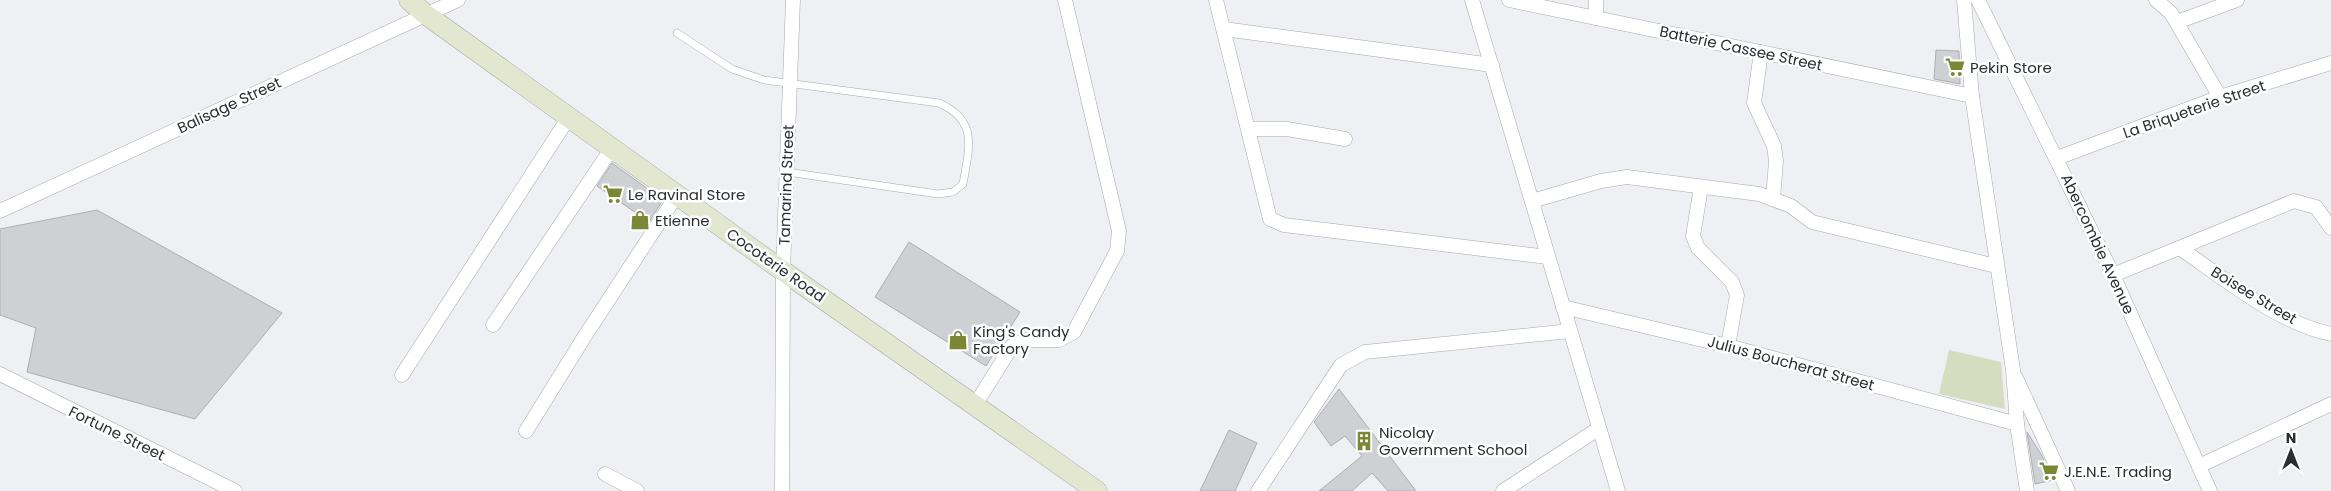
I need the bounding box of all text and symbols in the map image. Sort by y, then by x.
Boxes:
street label: Batterie Cassee Street [1658,20,1824,76]
supermarket icon: Pekin Store [1944,56,1966,78]
place label: Pekin Store [1970,57,2052,78]
street label: Balisage Street [174,72,284,138]
street label: La Briqueterie Street [2120,75,2268,143]
street label: Tamarind Street [773,124,799,246]
street label: Abercombie Avenue [2056,170,2140,318]
supermarket icon: Le Ravinal Store [602,183,624,205]
place label: Le Ravinal Store [628,184,745,205]
shop icon: Etienne [629,209,651,231]
place label: Etienne [655,210,710,231]
street label: Cocoterie Road [722,223,830,307]
street label: Boisee Street [2207,261,2301,329]
place label: King's Candy Factory [973,321,1070,359]
shop icon: King's Candy Factory [947,329,969,351]
street label: Julius Boucherat Street [1705,331,1877,395]
street label: Fortune Street [65,401,169,465]
place label: Nicolay Government School [1379,422,1527,460]
north arrow [2266,426,2316,476]
text: N [2286,428,2296,448]
building icon: Nicolay Government School [1353,430,1375,452]
supermarket icon: J.E.N.E. Trading [2038,460,2060,482]
place label: J.E.N.E. Trading [2064,461,2172,482]

